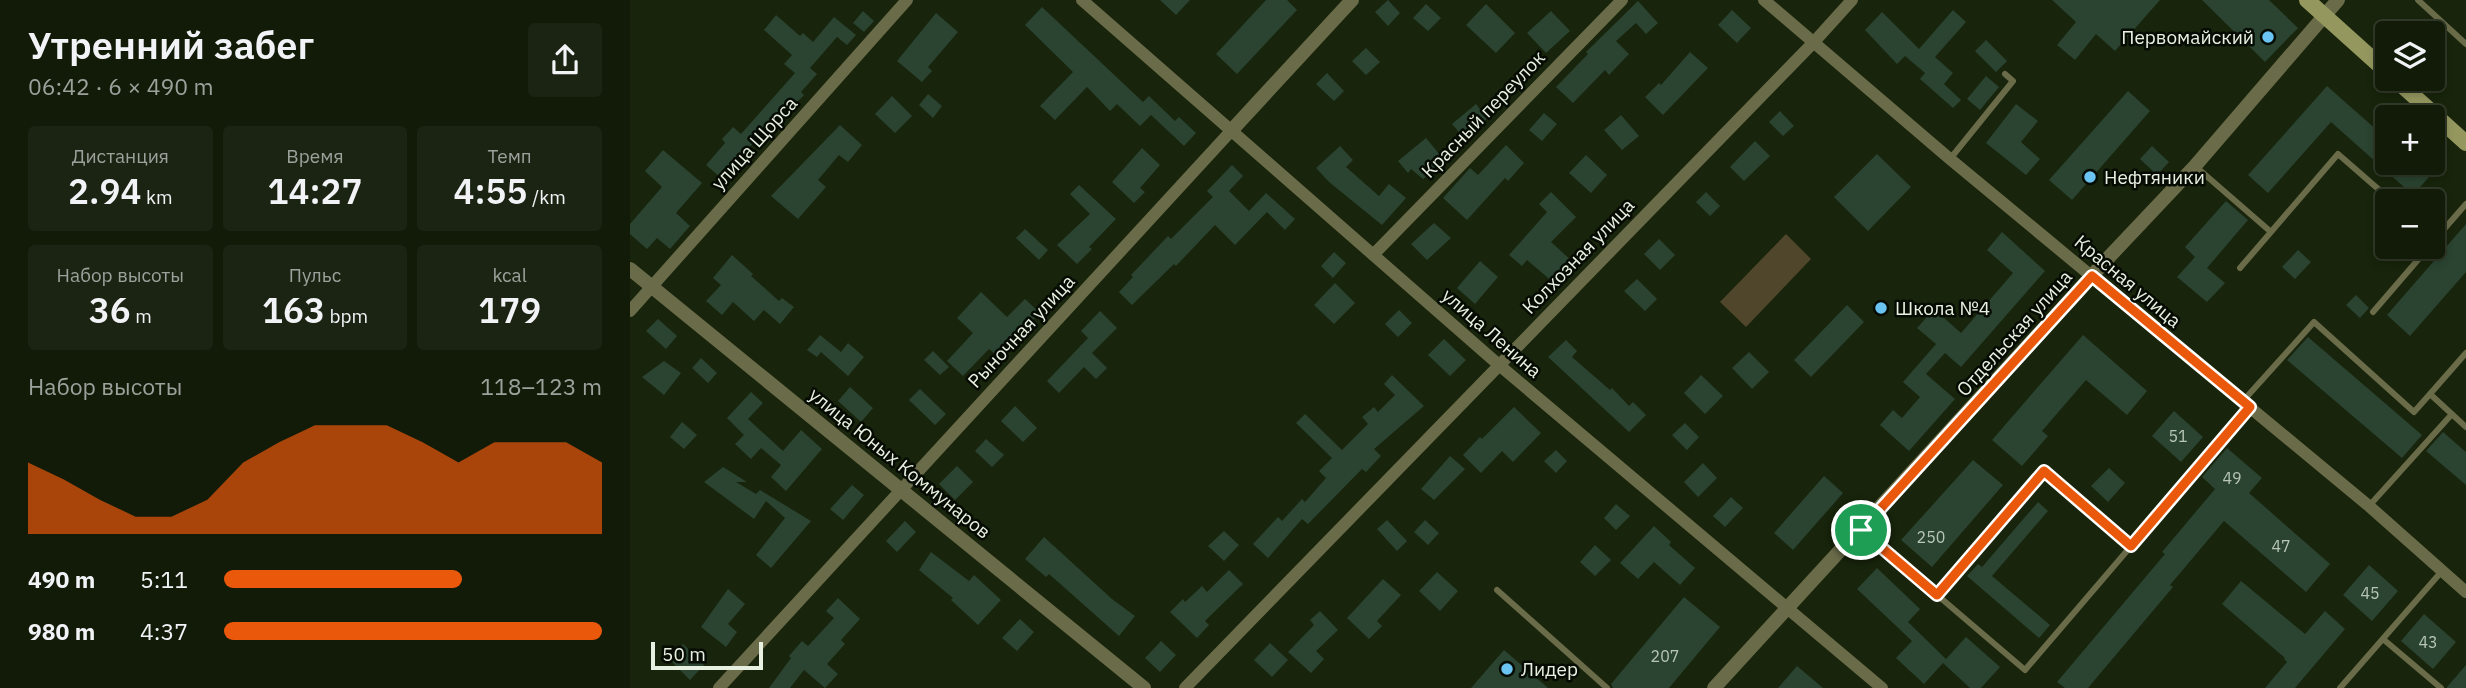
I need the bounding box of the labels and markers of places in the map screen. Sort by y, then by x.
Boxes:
place label: Первомайский [2121,25,2254,49]
marker: Первомайский [2260,29,2276,45]
place label: Нефтяники [2104,165,2205,189]
marker: Нефтяники [2082,169,2098,185]
place label: Школа №4 [1895,296,1990,320]
marker: Школа №4 [1873,300,1889,316]
pin [1831,500,1891,560]
place label: Лидер [1521,657,1578,681]
marker: Лидер [1499,661,1515,677]

